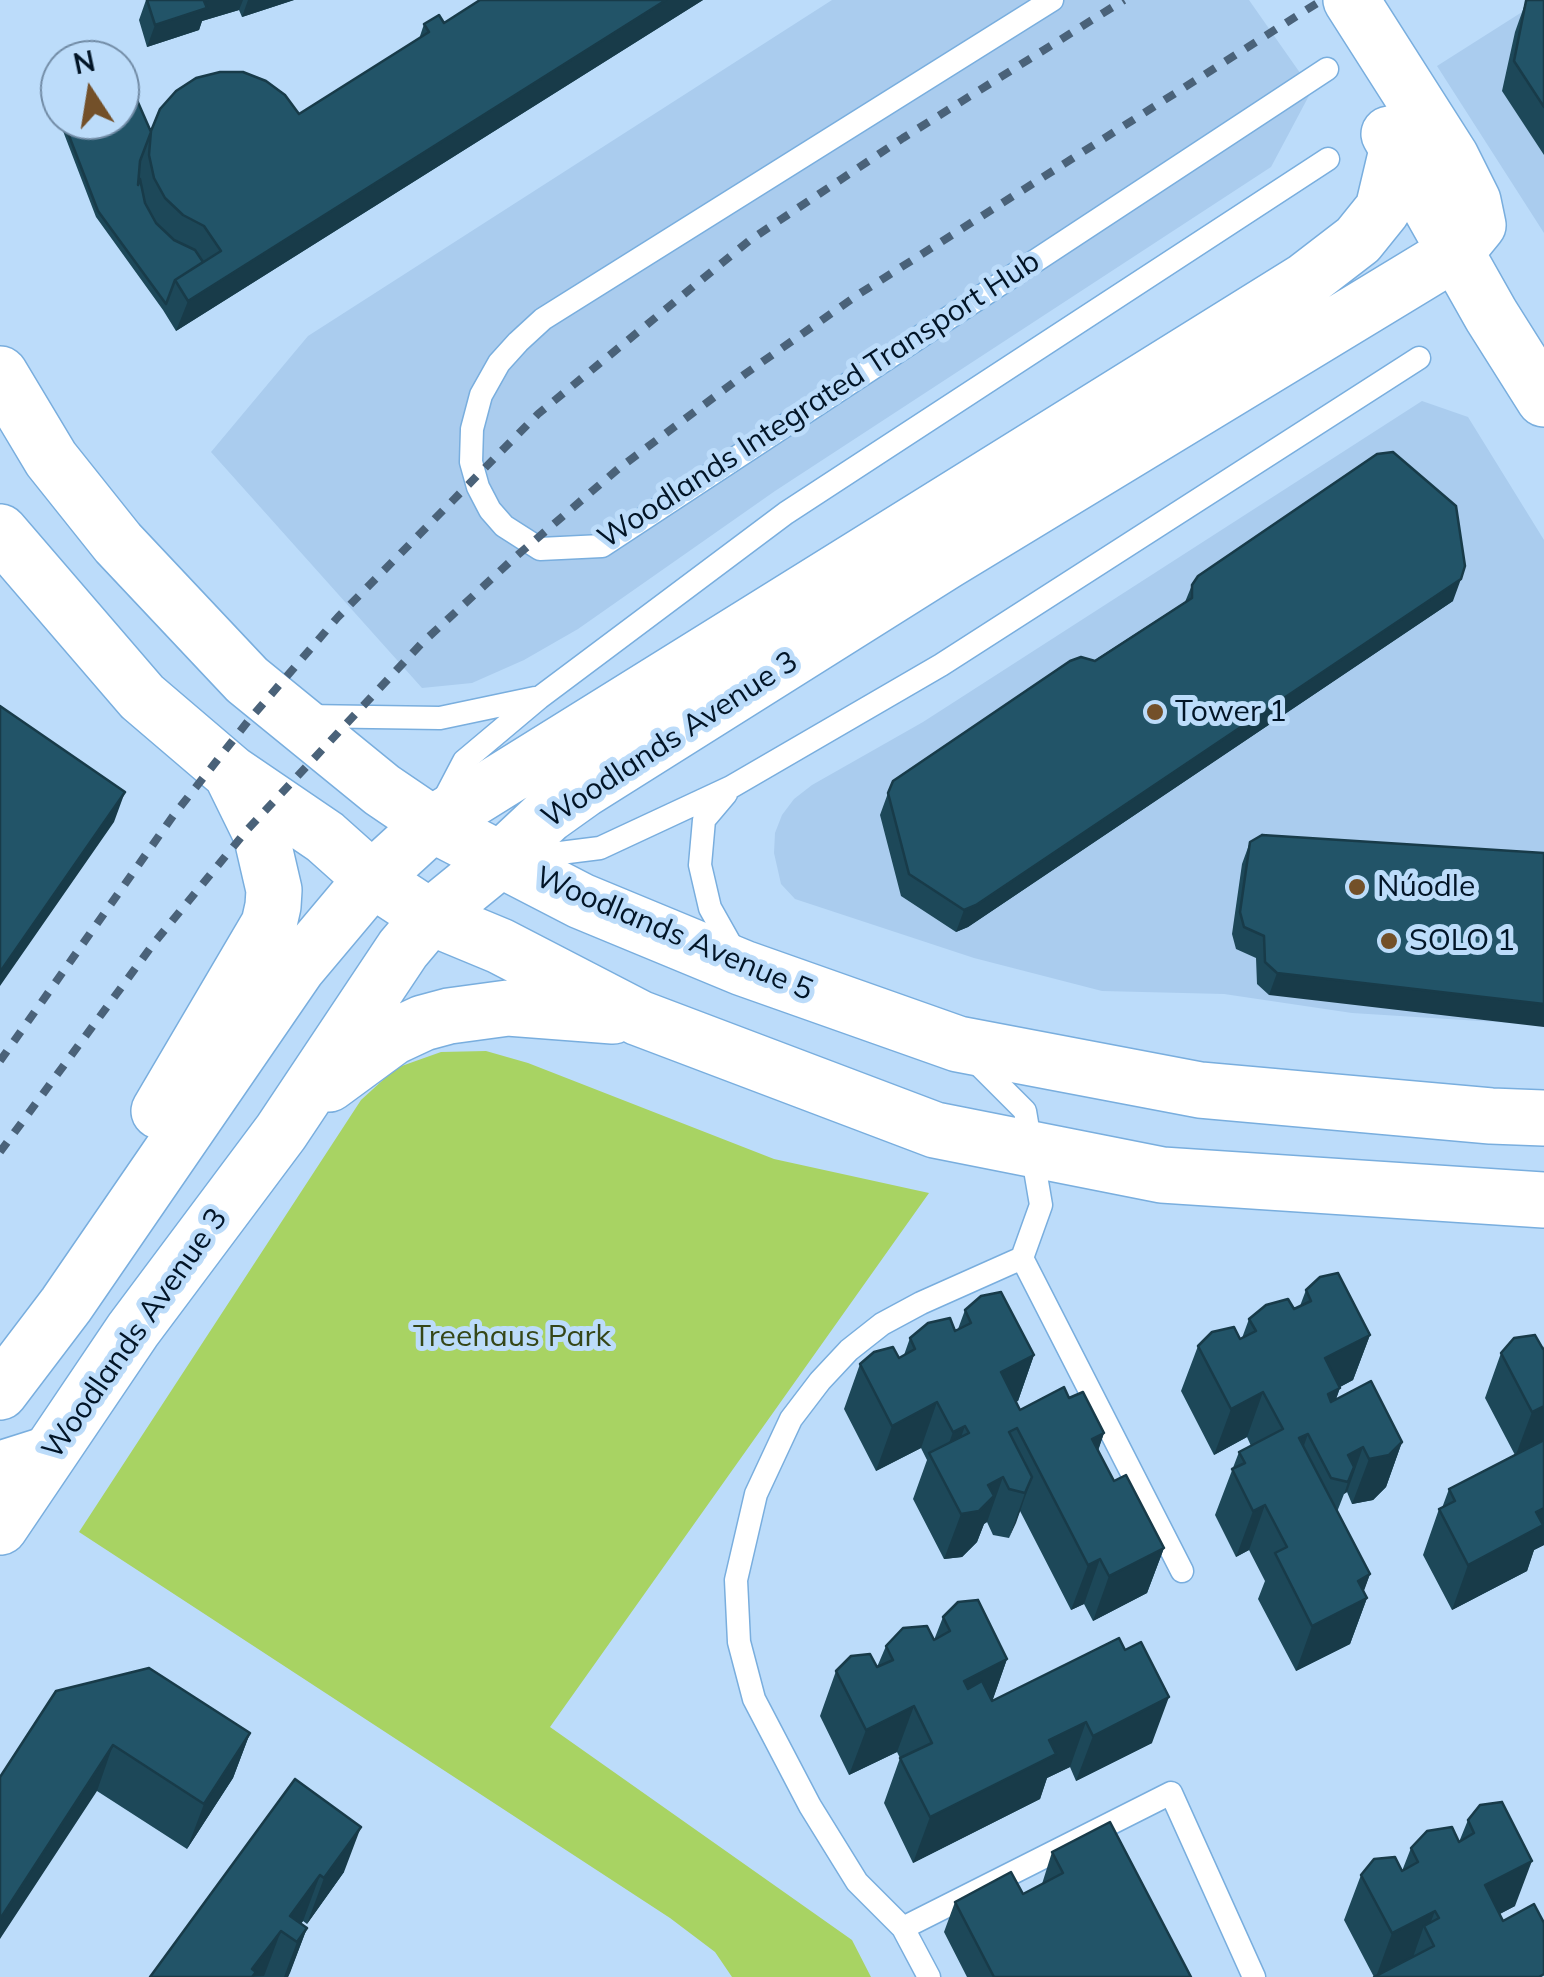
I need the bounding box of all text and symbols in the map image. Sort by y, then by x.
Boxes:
north arrow [40,40,140,140]
text: N [70,43,98,81]
street label: Woodlands Integrated Transport Hub [592,244,1046,556]
street label: Woodlands Avenue 3 [535,644,805,836]
place label: Tower 1 [1175,694,1287,730]
marker: Tower 1 [1144,701,1166,723]
street label: Woodlands Avenue 5 [530,859,818,1009]
place label: Núodle [1377,869,1475,905]
marker: Núodle [1346,876,1368,898]
place label: SOLO 1 [1409,923,1515,959]
marker: SOLO 1 [1378,930,1400,952]
street label: Woodlands Avenue 3 [35,1202,235,1466]
park label: Treehaus Park [413,1319,611,1355]

